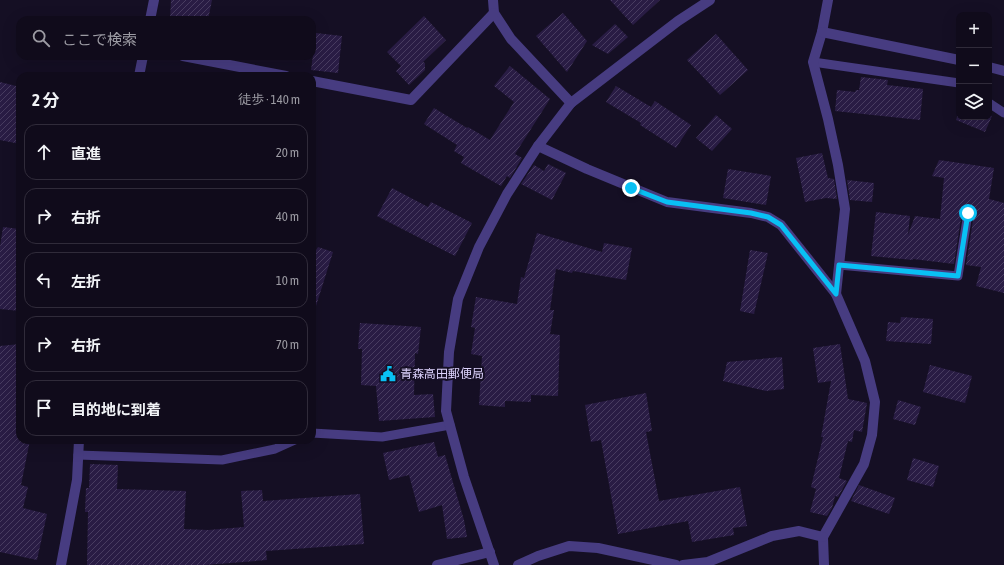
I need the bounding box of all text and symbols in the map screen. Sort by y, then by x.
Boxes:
map controls [956,12,992,120]
button: + [956,12,992,48]
search box [16,16,316,60]
icon: search [30,27,52,49]
text: ここで検索 [62,31,137,48]
button: − [956,48,992,84]
button: layers [956,84,992,120]
text: 2 分 [32,90,59,110]
text: 徒歩 · 140 m [238,92,300,107]
icon: ahead [33,141,55,163]
text: 直進 [71,145,101,162]
text: 20 m [276,145,299,160]
route end [622,179,640,197]
route start [959,204,977,222]
icon: right [33,205,55,227]
text: 右折 [71,209,101,226]
text: 40 m [276,209,299,224]
icon: left [33,269,55,291]
text: 左折 [71,273,101,290]
text: 10 m [276,273,299,288]
icon: right [33,333,55,355]
text: 右折 [71,337,101,354]
text: 70 m [276,337,299,352]
public building icon: 青森高田郵便局 [379,365,397,383]
place label: 青森高田郵便局 [400,367,484,381]
icon: arrive [33,397,55,419]
text: 目的地に到着 [71,401,161,418]

